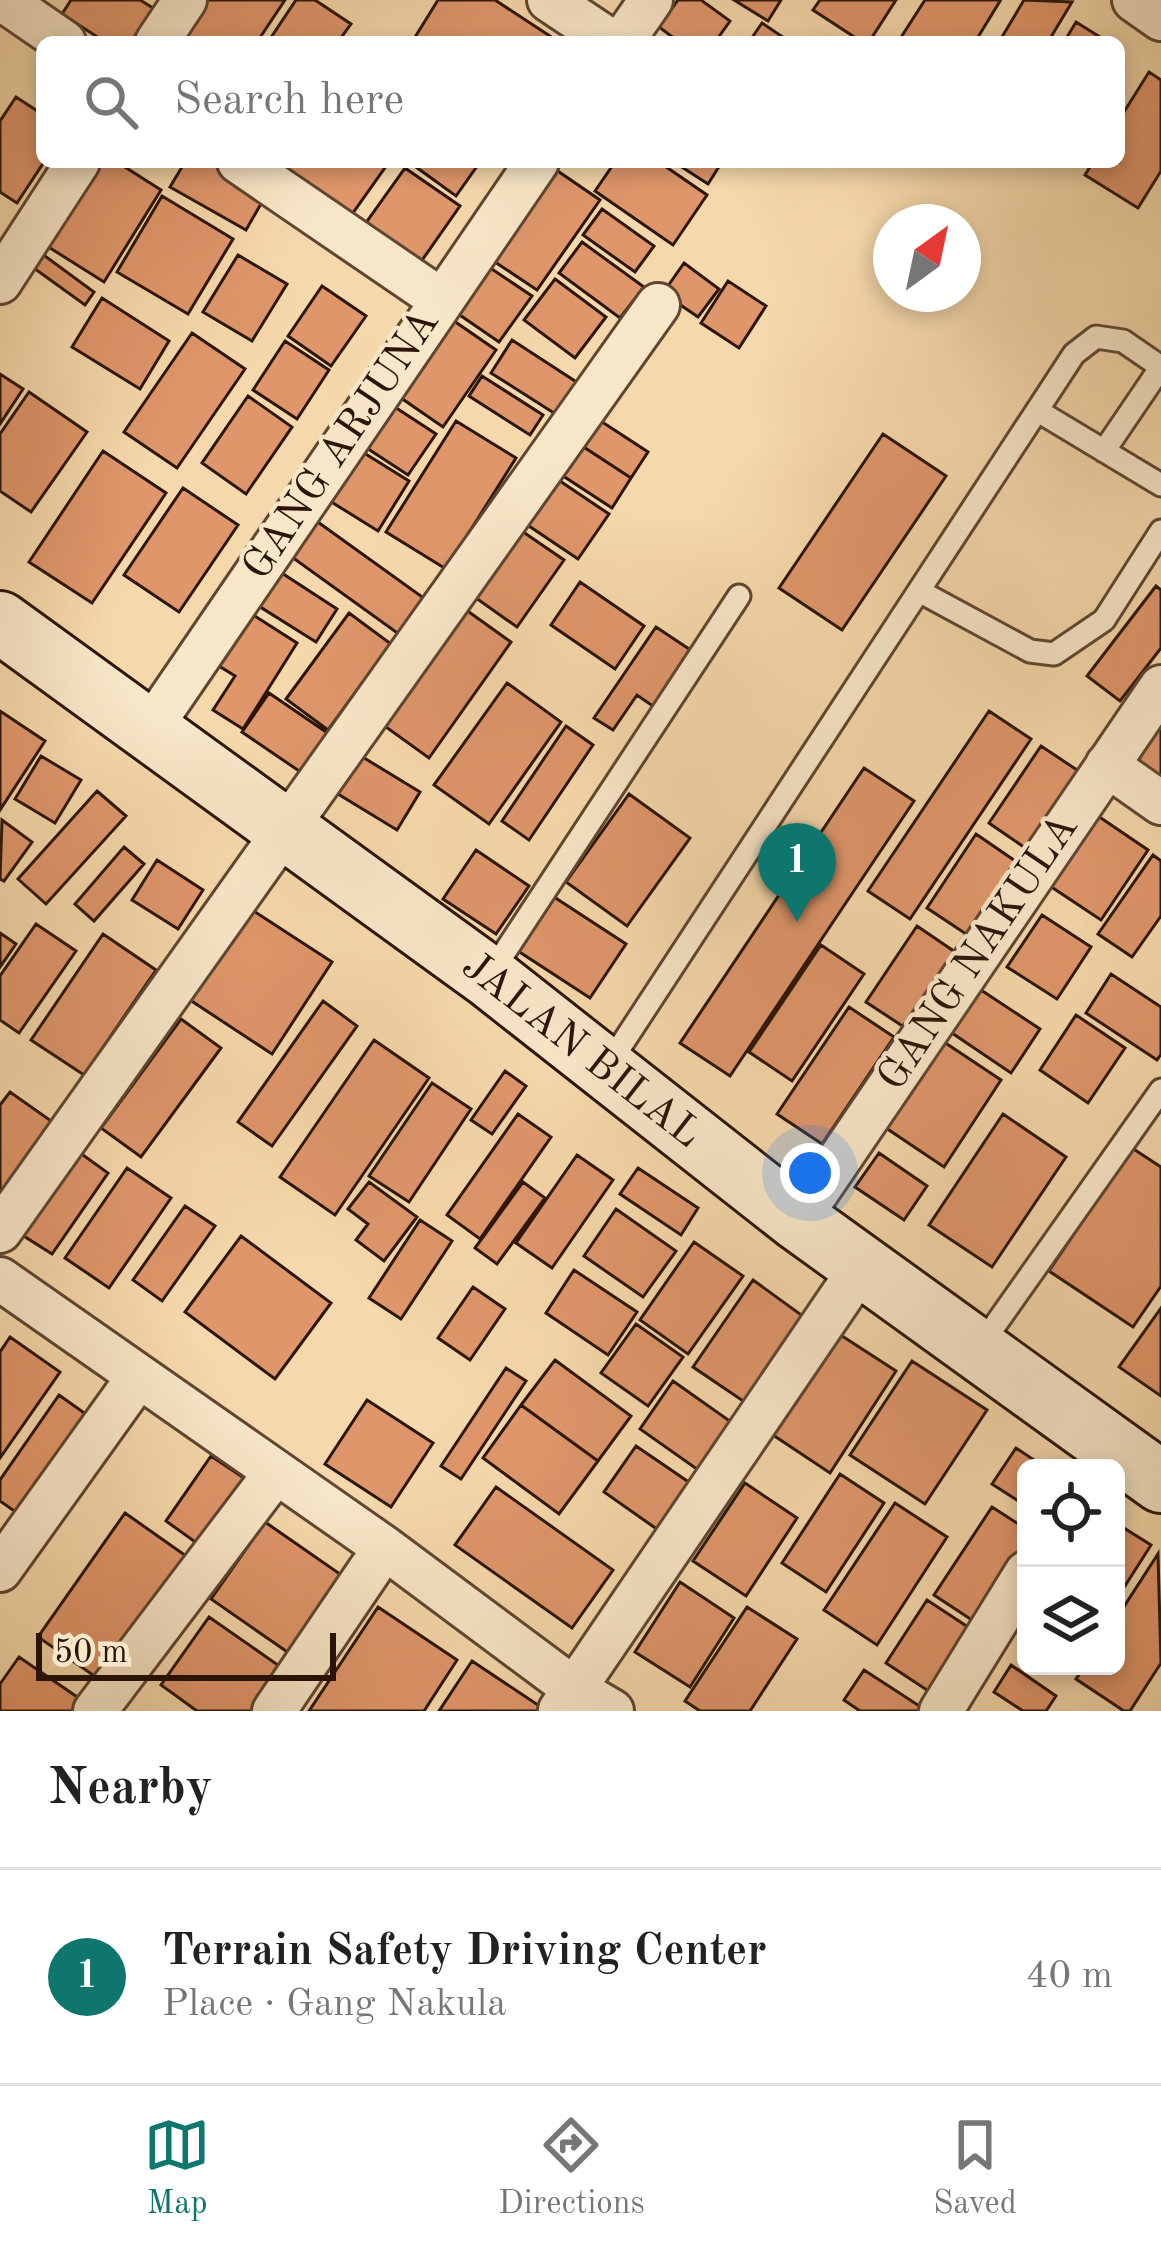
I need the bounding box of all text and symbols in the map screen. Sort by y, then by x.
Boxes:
search box [36,36,1125,168]
icon: search [78,69,144,135]
text: Search here [174,79,404,124]
north arrow [873,204,981,312]
street label: GANG ARJUNA [236,302,448,588]
street label: GANG NAKULA [871,807,1087,1099]
pin: 1 [758,823,836,922]
street label: JALAN BILAL [454,945,708,1157]
your location [780,1143,840,1203]
map controls [1017,1459,1125,1675]
button: locate [1017,1459,1125,1567]
button: layers [1017,1567,1125,1675]
scale bar [36,1627,336,1680]
text: 50 m [54,1637,128,1670]
text: Nearby [48,1764,213,1815]
text: Terrain Safety Driving Center [162,1930,767,1975]
text: 1 [76,1957,98,1996]
text: 40 m [1026,1957,1113,1996]
text: Place · Gang Nakula [162,1985,507,2024]
tab: Map [144,2112,210,2225]
tab: Directions [498,2112,645,2225]
tab: Saved [933,2112,1017,2225]

